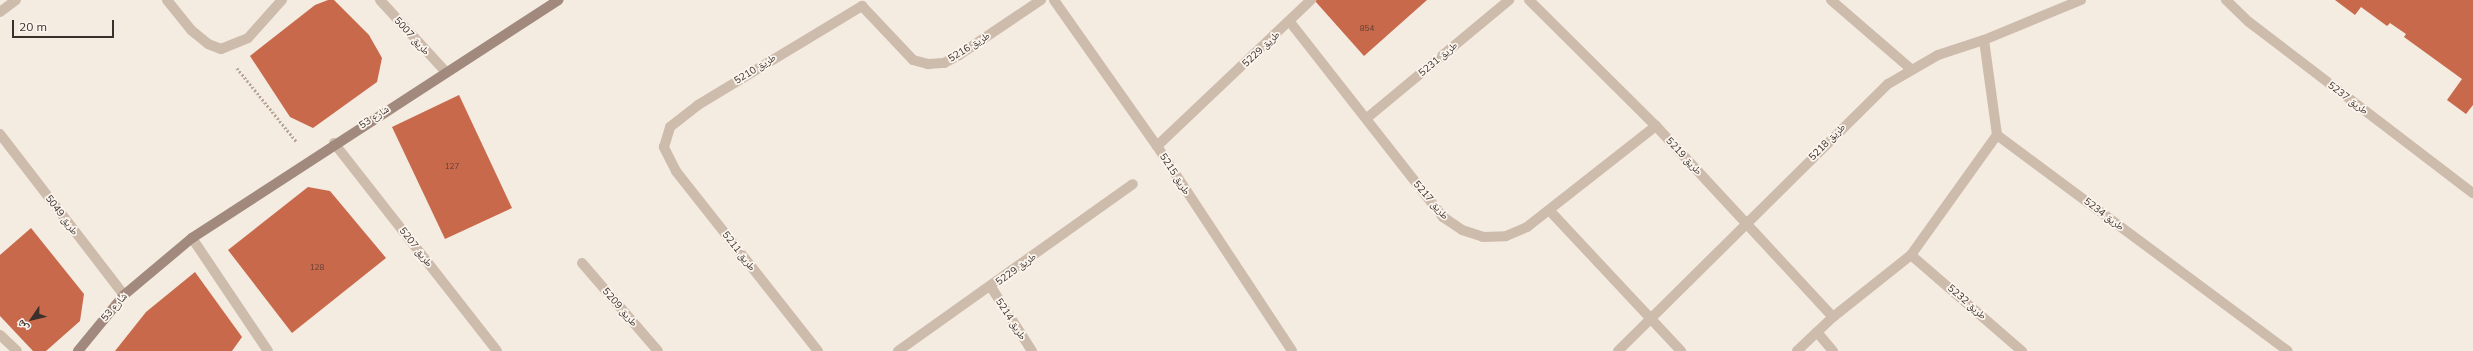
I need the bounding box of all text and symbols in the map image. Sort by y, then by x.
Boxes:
scale bar [14,12,116,38]
street label: طريق 5007 [392,14,432,58]
text: 20 m [19,19,47,34]
house number: 854 [1360,24,1374,34]
street label: طريق 5216 [946,29,992,65]
street label: طريق 5229 [1240,29,1282,69]
street label: طريق 5231 [1416,39,1460,79]
street label: طريق 5210 [732,51,778,87]
street label: طريق 5237 [2326,79,2370,117]
street label: شارع 53 [357,103,391,131]
street label: طريق 5218 [1806,121,1848,163]
street label: طريق 5219 [1664,135,1704,177]
street label: طريق 5215 [1157,151,1193,197]
house number: 127 [445,162,459,172]
street label: طريق 5217 [1411,178,1451,222]
street label: طريق 5049 [43,193,81,237]
street label: طريق 5234 [2082,195,2126,233]
street label: طريق 5207 [397,225,435,269]
street label: طريق 5211 [720,229,758,273]
street label: طريق 5229 [993,250,1039,288]
house number: 128 [310,263,324,273]
street label: طريق 5232 [1945,282,1989,322]
street label: طريق 5209 [600,285,640,329]
street label: شارع 53 [98,290,130,324]
street label: طريق 5214 [993,296,1029,342]
north arrow [12,299,52,339]
text: ش [13,317,31,335]

